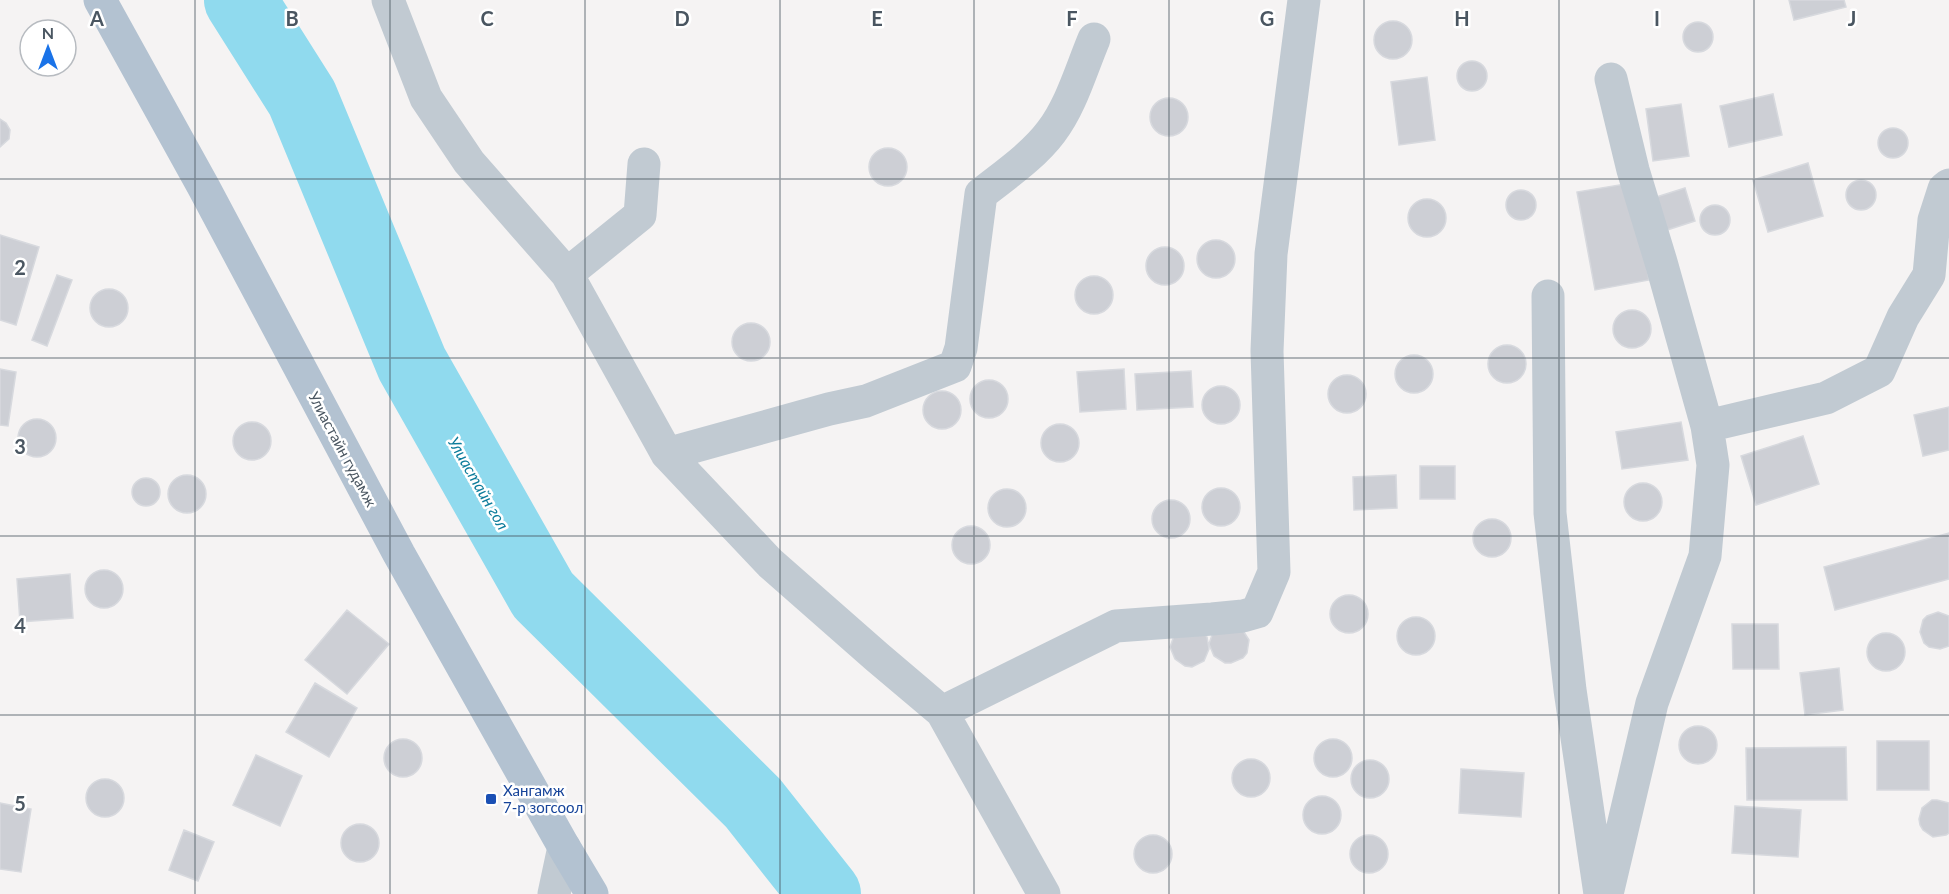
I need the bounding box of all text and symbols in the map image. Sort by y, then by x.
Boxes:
text: A [89,6,104,30]
text: B [285,6,299,30]
text: C [480,6,494,30]
text: D [674,6,690,30]
text: E [871,6,883,30]
text: F [1066,6,1078,30]
text: G [1260,6,1274,30]
text: H [1454,6,1470,30]
text: I [1654,6,1660,30]
text: J [1848,6,1856,30]
north arrow [18,18,78,78]
text: N [42,23,54,42]
text: 2 [14,255,26,279]
street label: Улиастайн гудамж [305,388,381,510]
water label: Улиастайн гол [445,433,513,533]
text: 3 [14,434,26,458]
text: 4 [14,613,26,637]
place label: Хангамж 7-р зогсоол [503,781,583,816]
text: 5 [14,791,26,815]
marker: Хангамж 7-р зогсоол [484,792,498,806]

